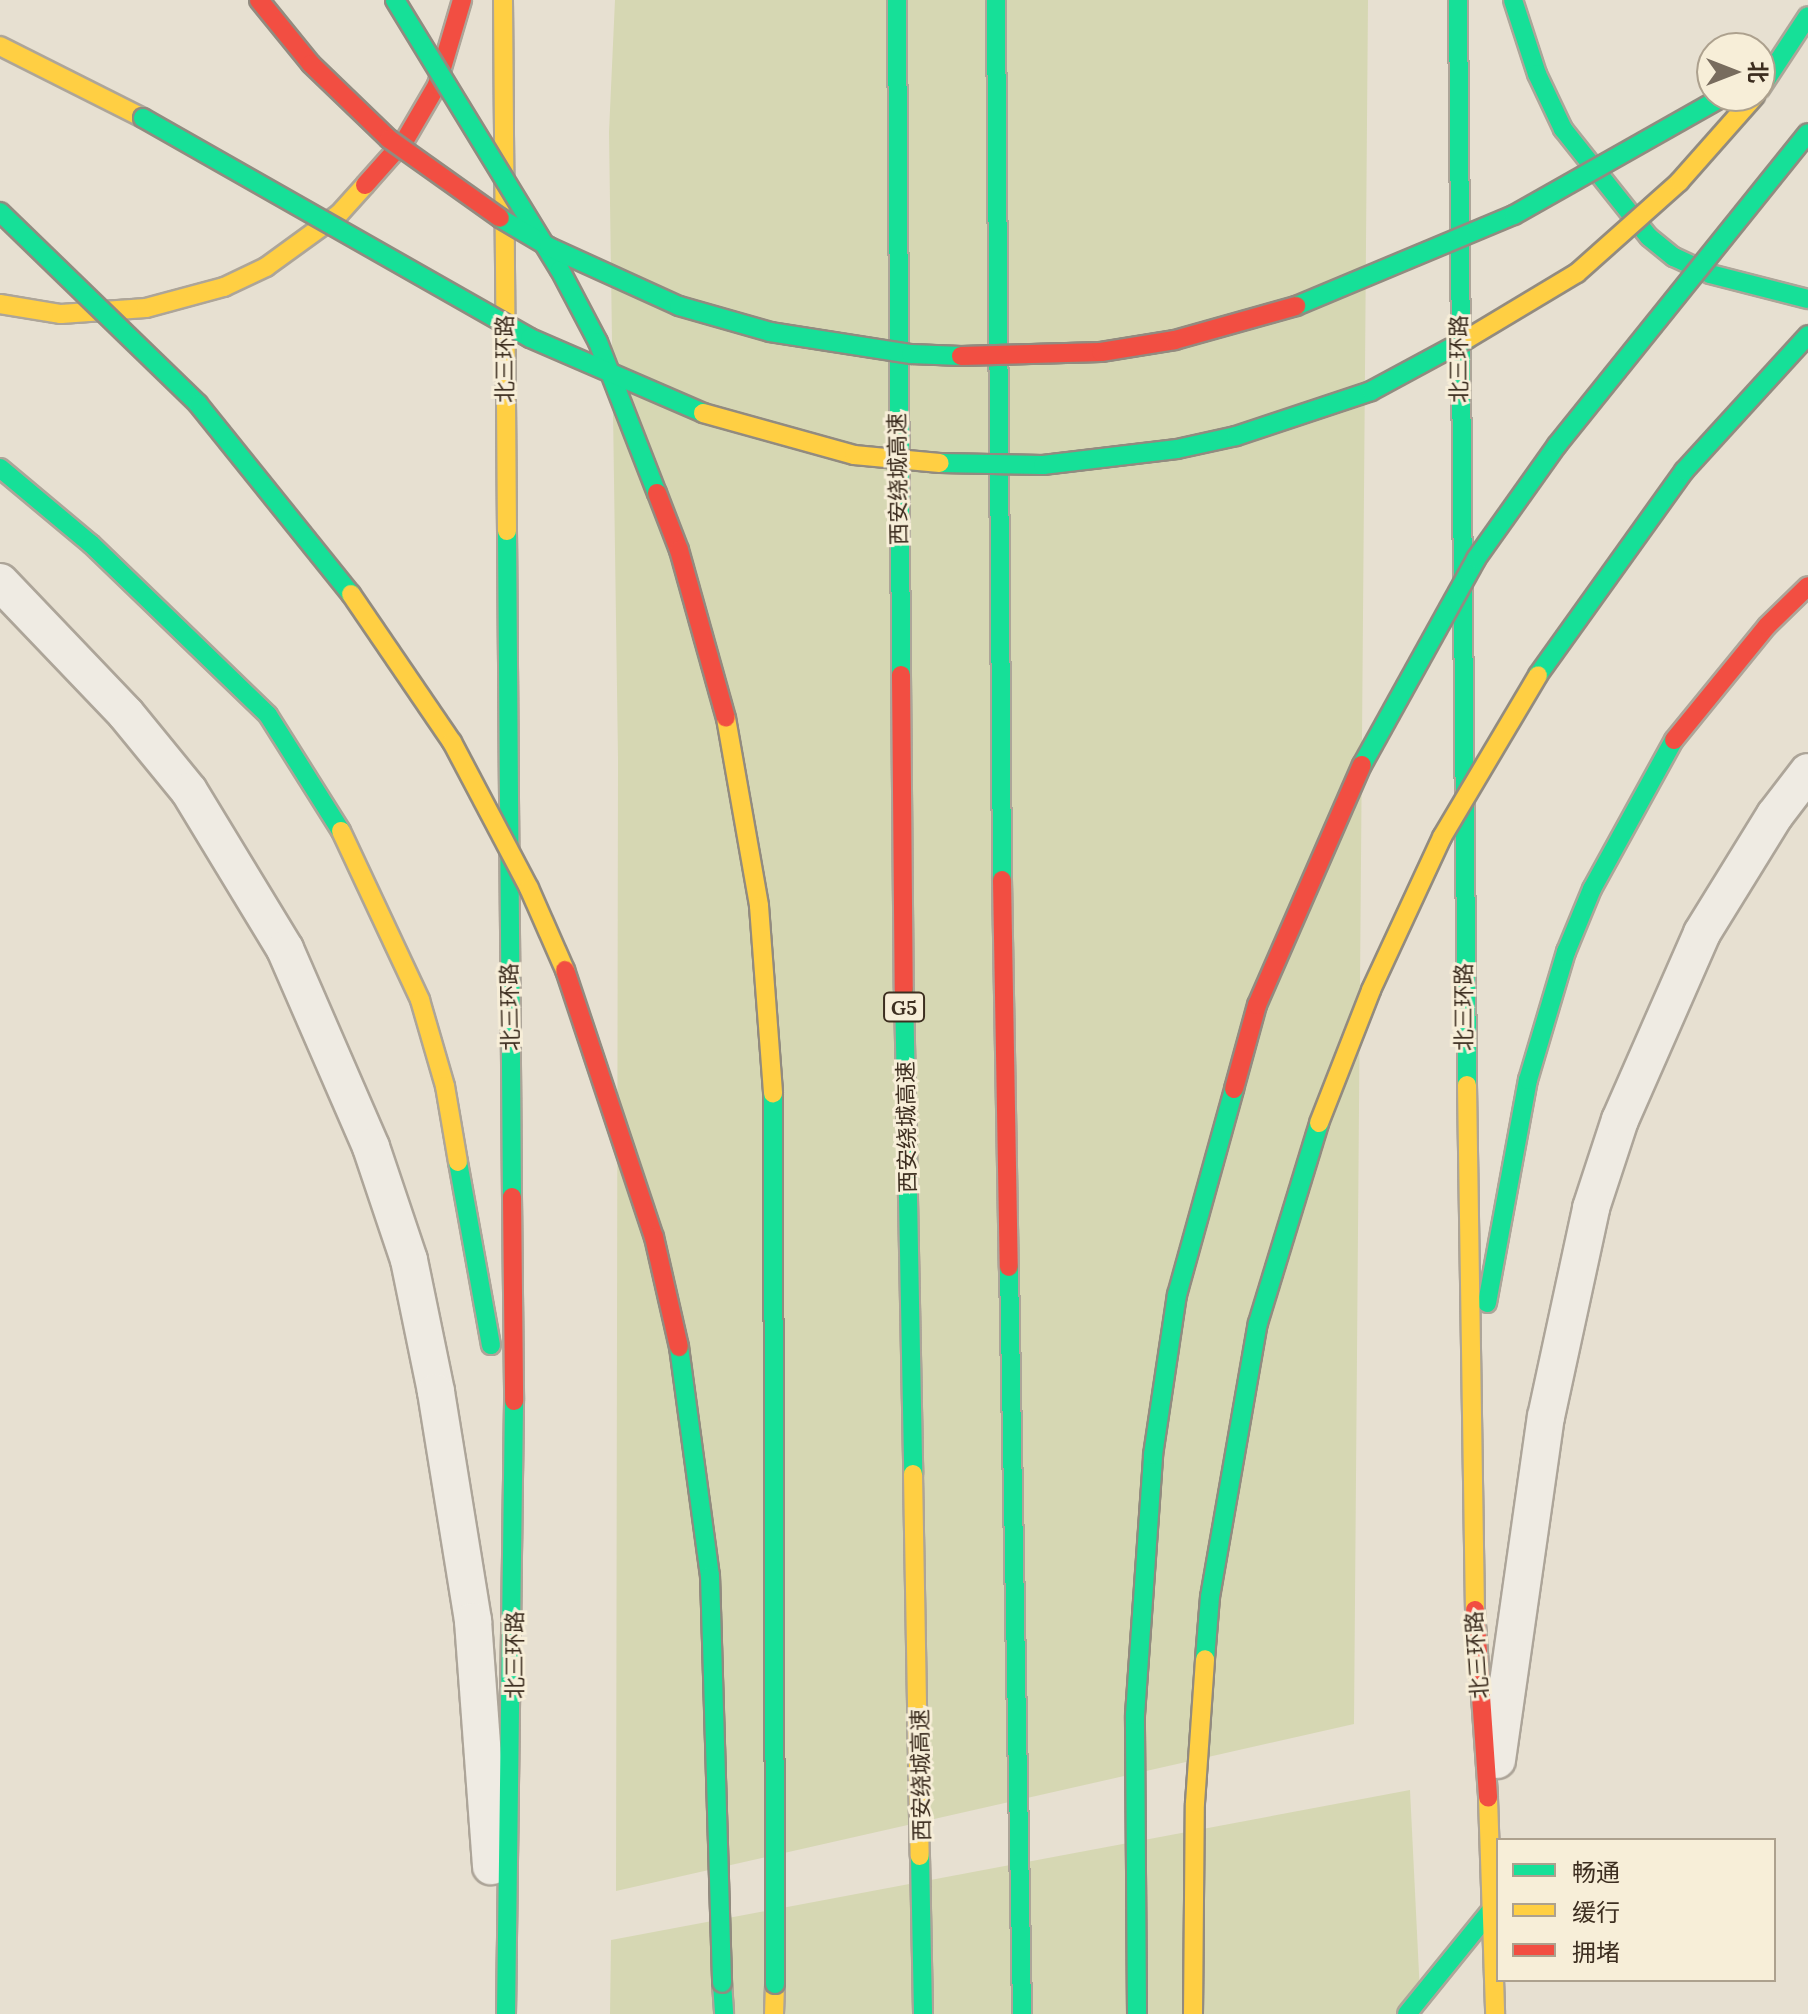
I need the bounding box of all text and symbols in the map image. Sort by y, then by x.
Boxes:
north arrow [1696,32,1776,112]
text: 北 [1744,61,1772,83]
street label: 北三环路 [492,315,518,403]
street label: 北三环路 [1446,315,1472,403]
street label: 西安绕城高速 [884,413,912,545]
street label: 北三环路 [496,963,524,1051]
street label: 北三环路 [1451,963,1477,1051]
road number: G5 [882,991,926,1023]
street label: 西安绕城高速 [893,1061,921,1193]
street label: 北三环路 [1461,1610,1493,1700]
street label: 北三环路 [502,1611,528,1699]
street label: 西安绕城高速 [907,1709,935,1841]
legend [1496,1838,1776,1982]
text: 畅通 [1572,1857,1620,1888]
text: 缓行 [1572,1897,1620,1928]
text: 拥堵 [1572,1937,1620,1968]

